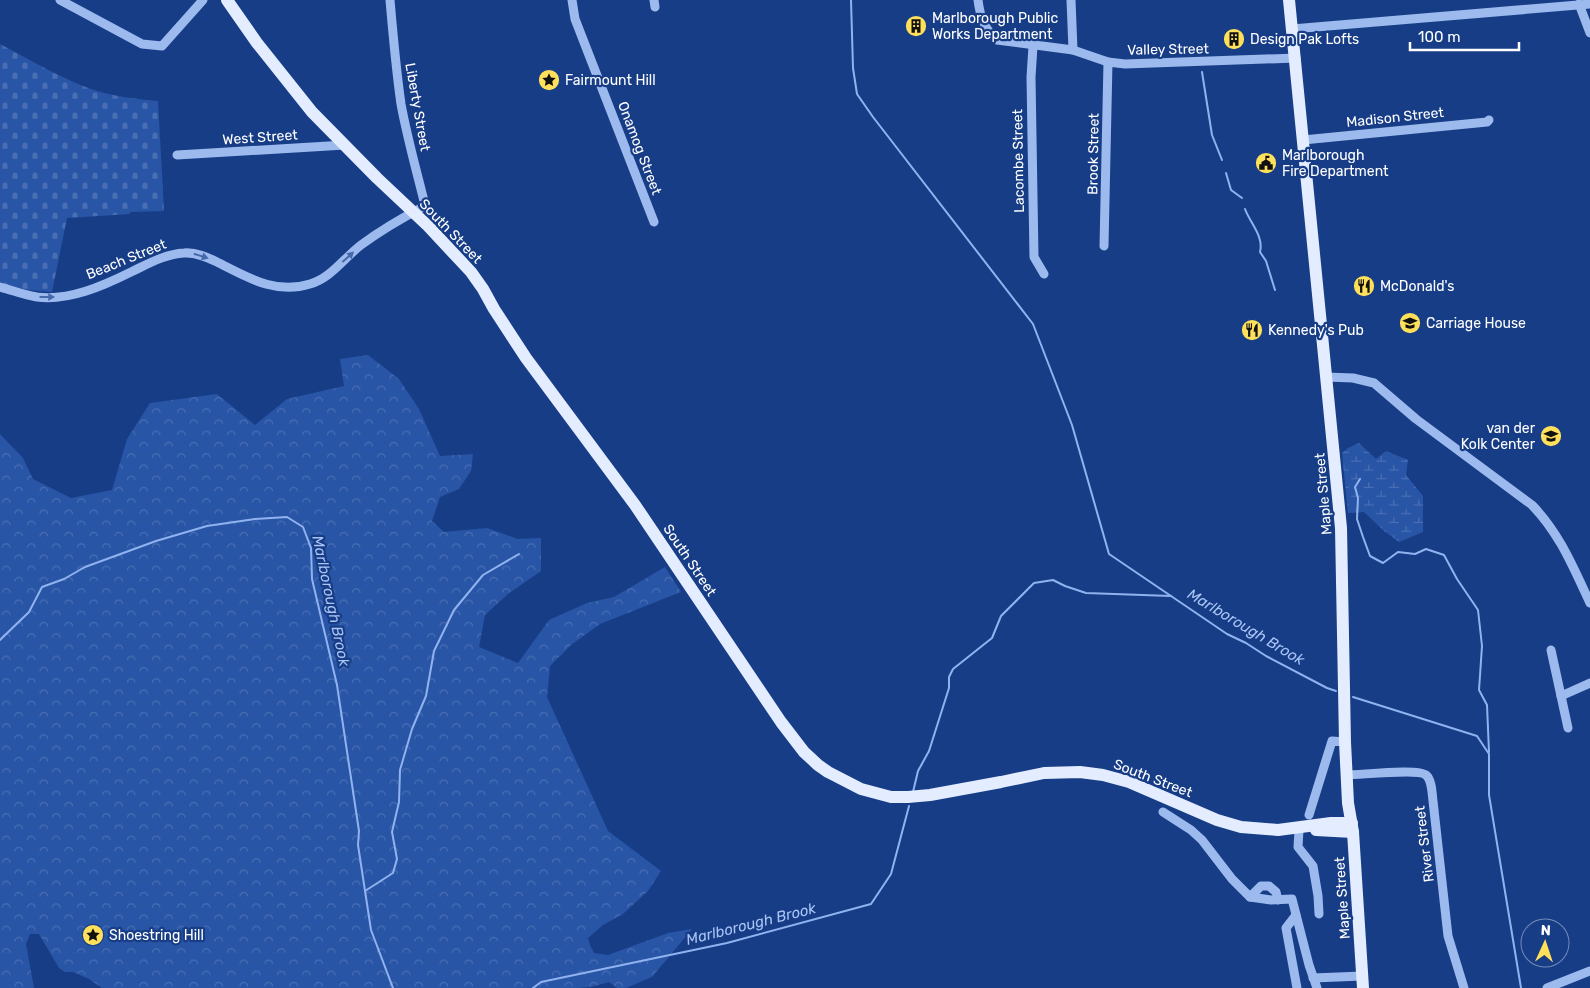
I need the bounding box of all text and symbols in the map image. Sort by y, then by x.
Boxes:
place label: Marlborough Public Works Department [932,10,1058,43]
building icon: Marlborough Public Works Department [904,14,928,38]
scale bar [1410,20,1519,52]
building icon: Design Pak Lofts [1222,27,1246,51]
text: 100 m [1418,28,1460,46]
place label: Design Pak Lofts [1250,31,1359,48]
street label: Valley Street [1127,40,1210,59]
street label: Liberty Street [401,62,434,153]
place icon: Fairmount Hill [537,68,561,92]
place label: Fairmount Hill [565,72,656,89]
street label: Onamog Street [614,99,665,198]
street label: Madison Street [1345,104,1445,131]
street label: Lacombe Street [1009,108,1028,213]
street label: Brook Street [1084,113,1103,195]
street label: West Street [222,126,299,149]
place label: Marlborough Fire Department [1282,147,1389,180]
public building icon: Marlborough Fire Department [1254,151,1278,175]
street label: South Street [416,196,486,268]
street label: Beach Street [84,235,169,283]
one-way arrow [194,252,209,260]
one-way arrow [341,252,354,263]
restaurant icon: McDonald's [1352,274,1376,298]
place label: McDonald's [1380,278,1454,295]
one-way arrow [40,293,56,301]
school or university icon: Carriage House [1398,311,1422,335]
place label: Carriage House [1426,315,1526,332]
restaurant icon: Kennedy's Pub [1240,318,1264,342]
place label: Kennedy's Pub [1268,322,1364,339]
place label: van der Kolk Center [1461,420,1536,453]
school or university icon: van der Kolk Center [1539,424,1563,448]
street label: Maple Street [1311,452,1336,536]
street label: South Street [659,521,720,600]
water label: Marlborough Brook [308,534,354,668]
water label: Marlborough Brook [1184,585,1308,669]
street label: South Street [1111,756,1195,801]
street label: River Street [1411,804,1438,883]
street label: Maple Street [1331,856,1354,940]
water label: Marlborough Brook [684,899,818,949]
north arrow [1520,918,1570,968]
text: N [1540,922,1551,939]
place icon: Shoestring Hill [81,923,105,947]
place label: Shoestring Hill [109,927,204,944]

